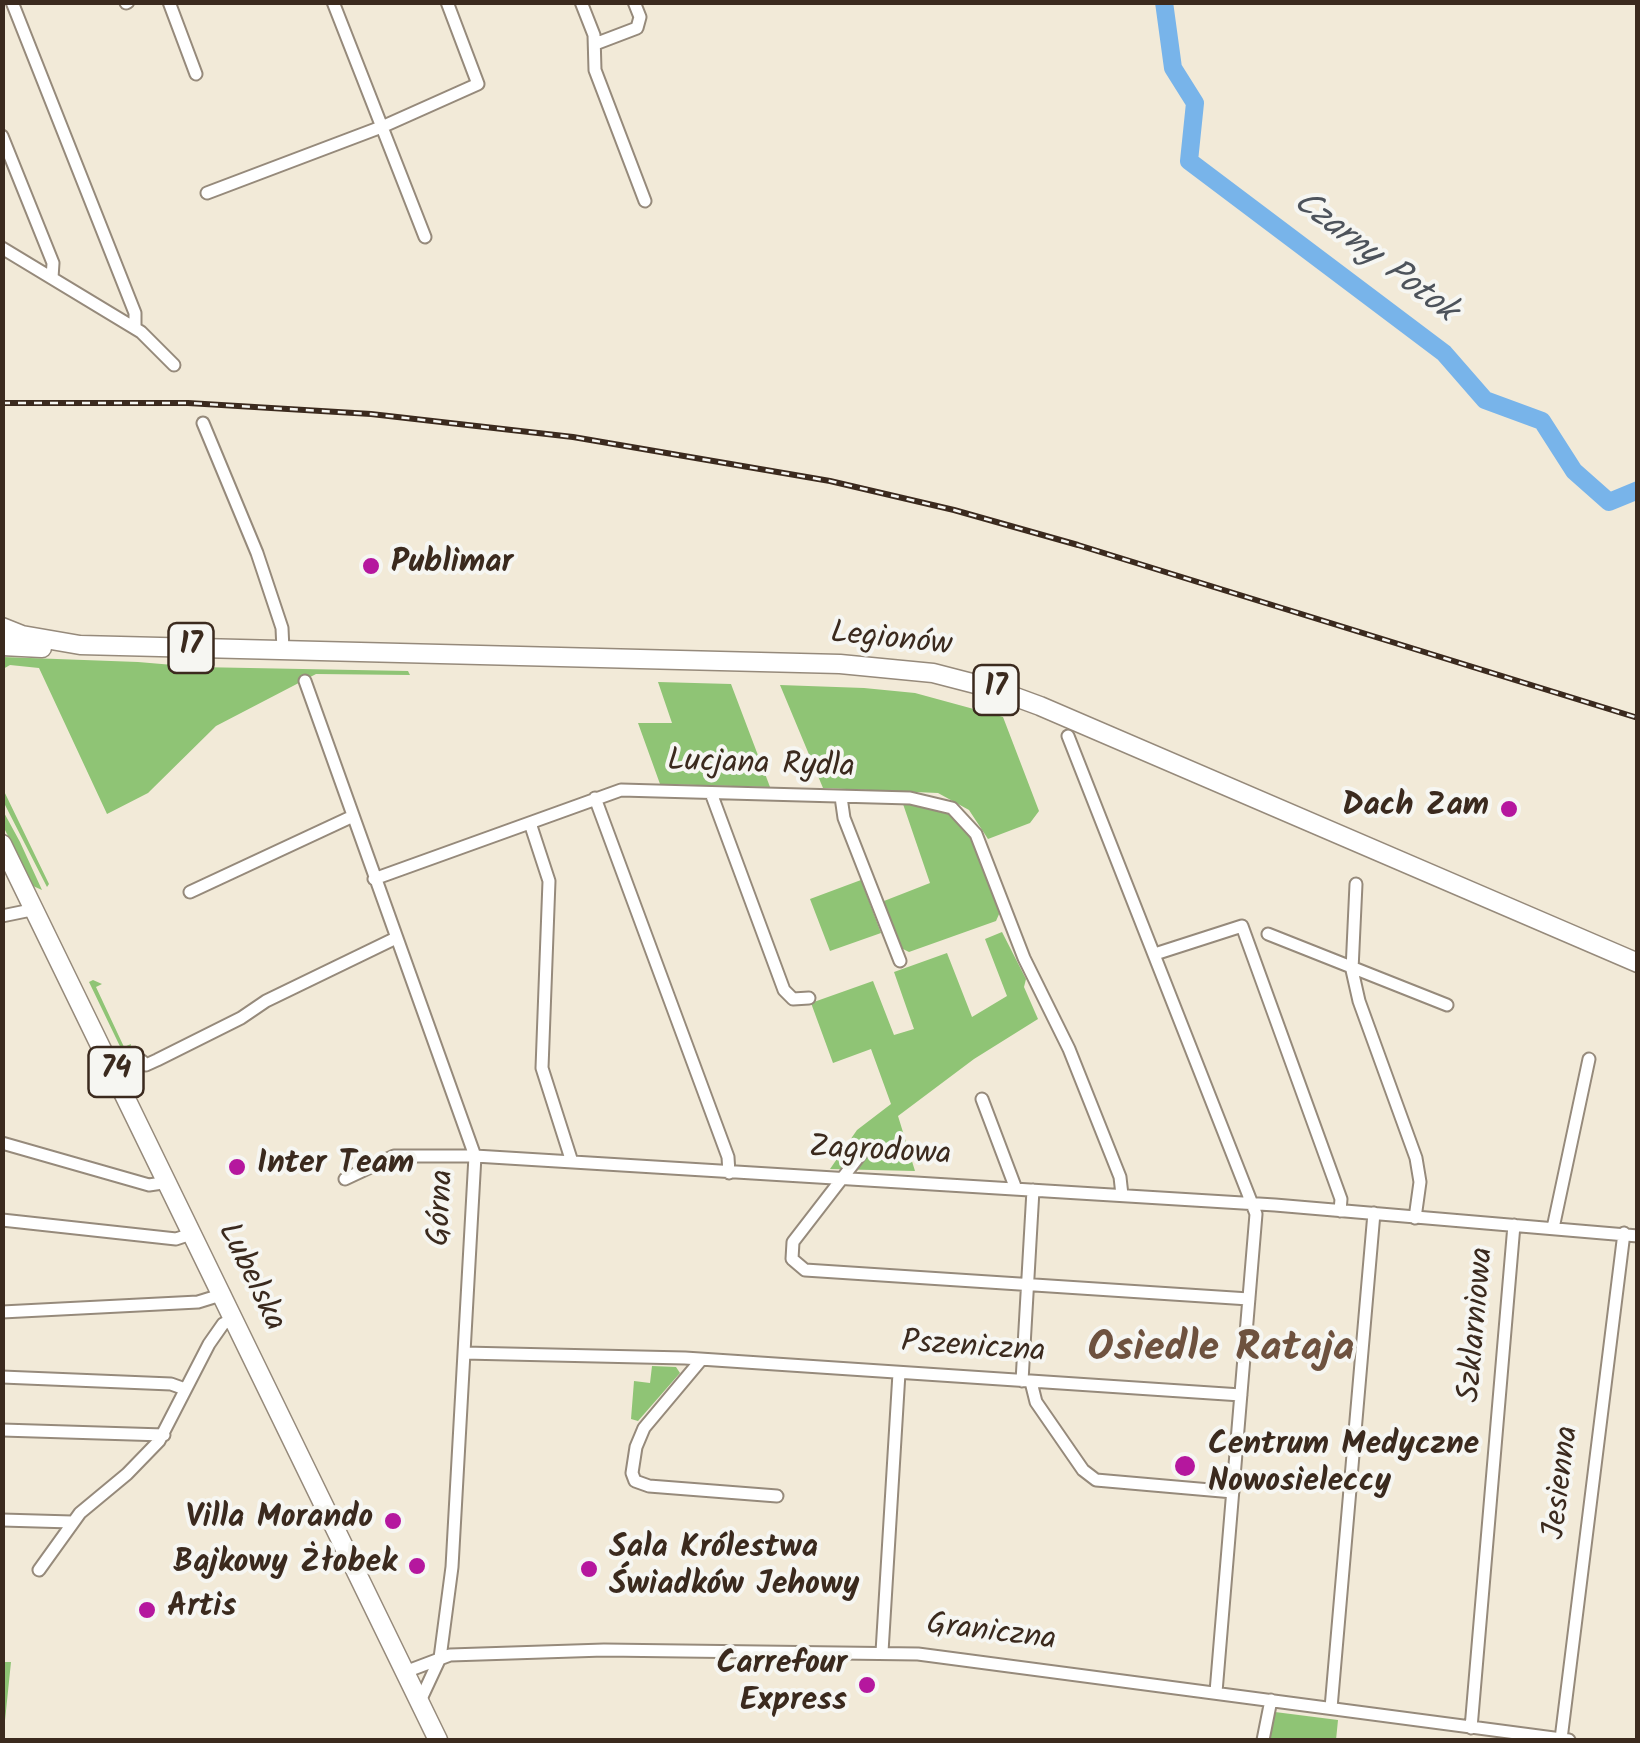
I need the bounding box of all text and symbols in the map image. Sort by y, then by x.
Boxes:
water label: Czarny Potok [1283,184,1463,334]
place label: Publimar [391,547,513,585]
marker: Publimar [360,555,382,577]
street label: Legionów [828,617,954,667]
road number: 17 [168,623,214,673]
road number: 17 [974,665,1018,715]
street label: Lucjana Rydla [667,745,855,789]
place label: Dach Zam [1342,790,1489,828]
marker: Dach Zam [1498,798,1520,820]
road number: 74 [88,1047,144,1097]
street label: Zagrodowa [808,1131,952,1177]
place label: Inter Team [257,1148,414,1186]
marker: Inter Team [226,1156,248,1178]
street label: Górna [423,1169,465,1247]
street label: Lubelska [206,1218,292,1338]
street label: Szklarniowa [1453,1246,1505,1404]
street label: Pszeniczna [900,1326,1046,1374]
district label: Osiedle Rataja [1088,1328,1354,1378]
street label: Jesienna [1538,1424,1590,1542]
place label: Centrum Medyczne Nowosieleccy [1208,1429,1479,1504]
marker: Centrum Medyczne Nowosieleccy [1172,1453,1198,1479]
place label: Villa Morando [186,1502,373,1540]
marker: Villa Morando [382,1510,404,1532]
place label: Sala Królestwa Świadków Jehowy [609,1532,859,1607]
place label: Bajkowy Żłobek [173,1547,397,1585]
marker: Bajkowy Żłobek [406,1555,428,1577]
marker: Sala Królestwa Świadków Jehowy [578,1558,600,1580]
place label: Artis [167,1591,236,1629]
marker: Artis [136,1599,158,1621]
street label: Graniczna [924,1608,1058,1662]
place label: Carrefour Express [717,1648,847,1723]
marker: Carrefour Express [856,1674,878,1696]

